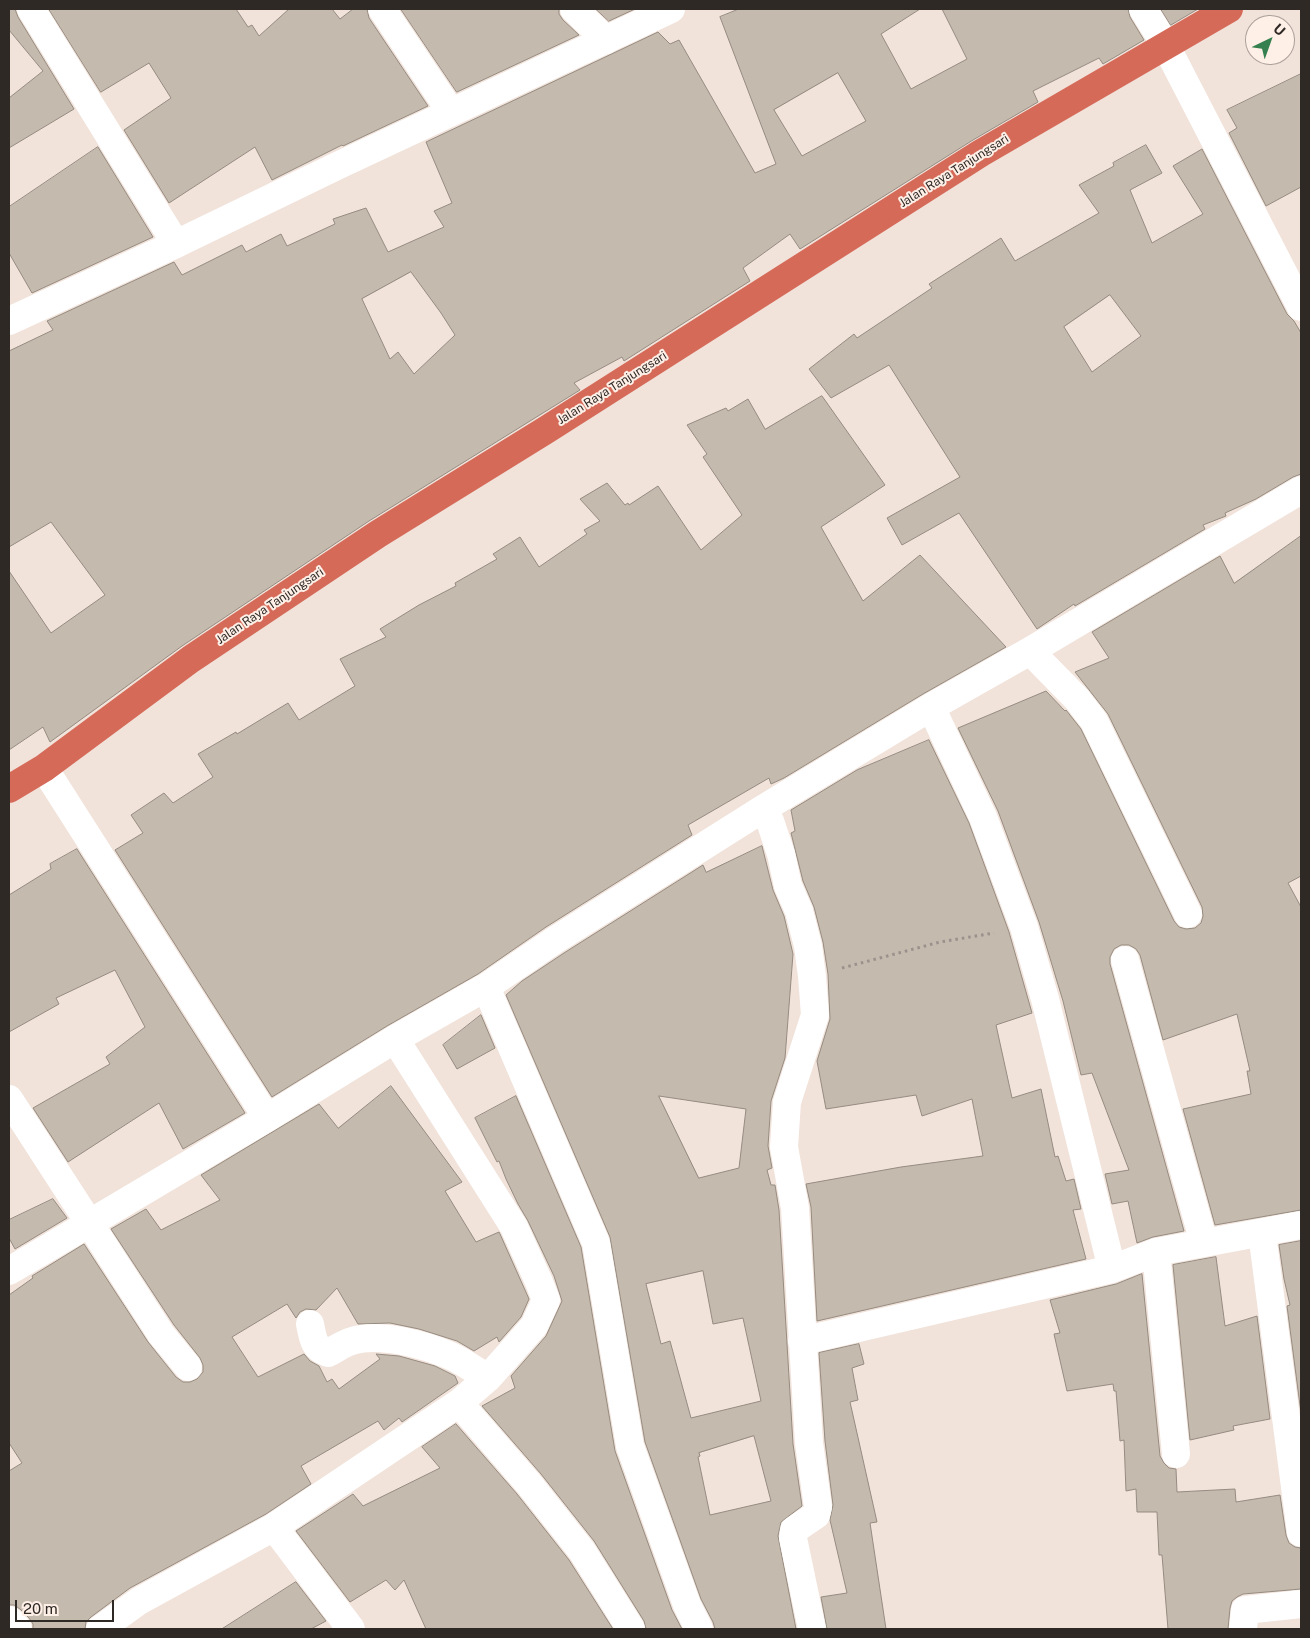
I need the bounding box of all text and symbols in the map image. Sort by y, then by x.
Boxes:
north arrow [1245,15,1295,65]
text: U [1270,20,1288,39]
street label: Jalan Raya Tanjungsari [897,131,1011,211]
street label: Jalan Raya Tanjungsari [555,348,669,428]
street label: Jalan Raya Tanjungsari [214,565,326,647]
scale bar [18,1590,116,1622]
text: 20 m [23,1600,58,1617]

